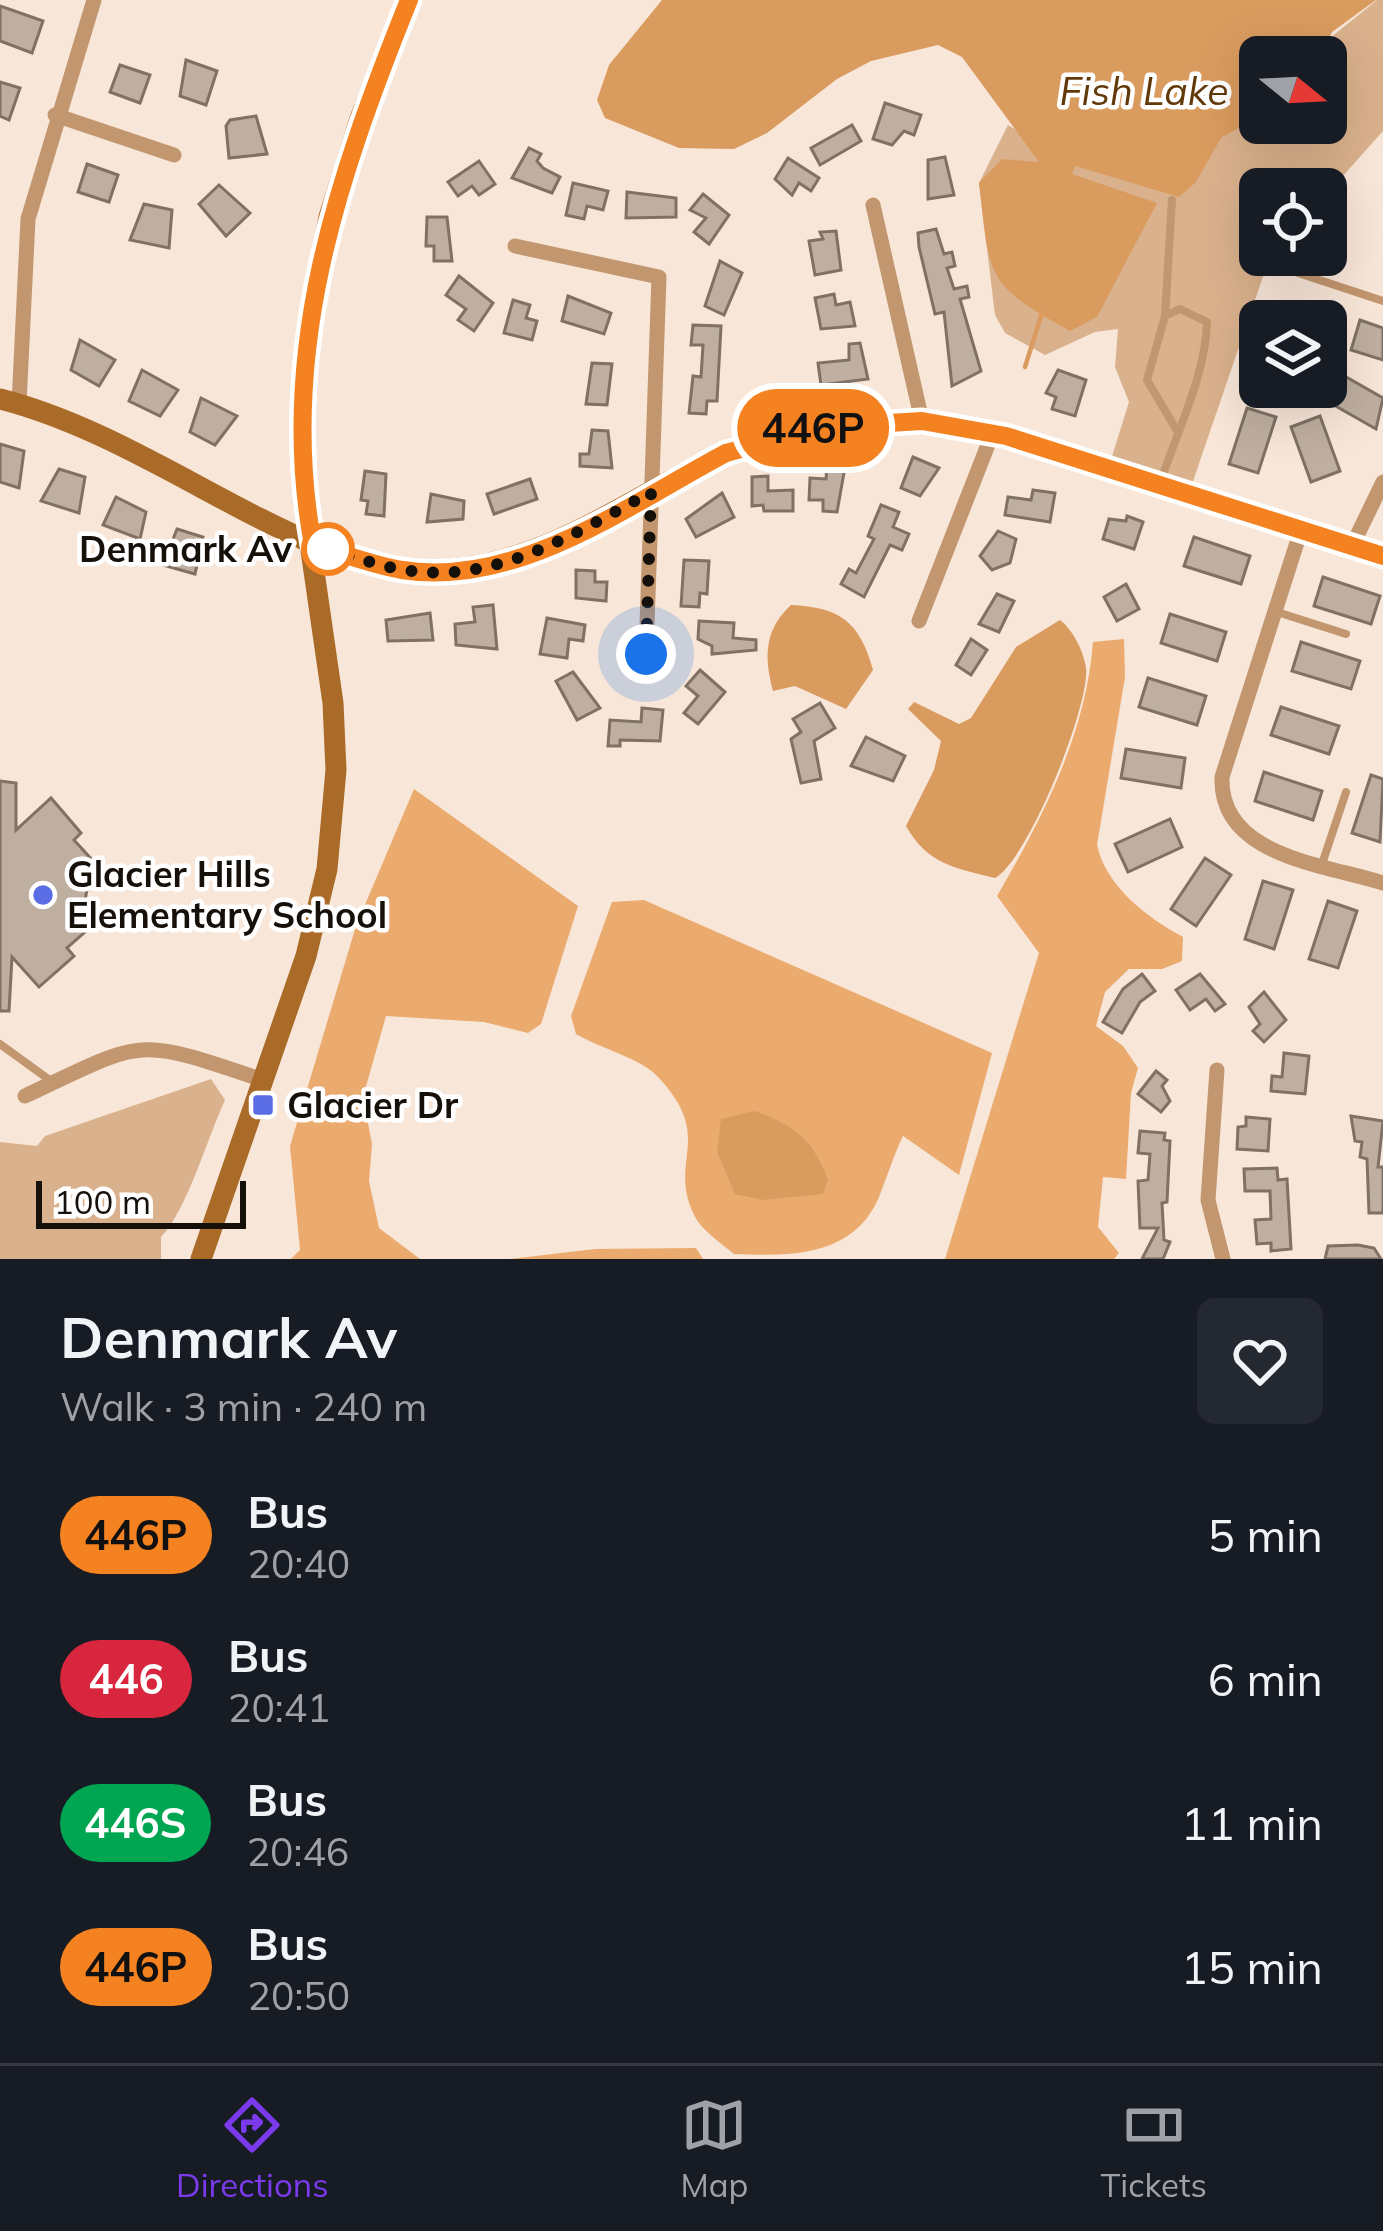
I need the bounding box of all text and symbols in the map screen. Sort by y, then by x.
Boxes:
north arrow [1239,36,1347,144]
map controls [1239,36,1347,408]
water label: Fish Lake [1059,66,1229,115]
button: locate [1239,168,1347,276]
button: layers [1239,300,1347,408]
line badge: 446P [729,389,897,467]
text: 446P [761,401,865,454]
marker: Denmark Av [303,524,353,574]
place label: Denmark Av [79,526,292,571]
your location [616,624,676,684]
place label: Glacier Hills Elementary School [67,851,387,937]
marker: Glacier Hills Elementary School [30,882,56,908]
place label: Glacier Dr [287,1082,459,1127]
marker: Glacier Dr [250,1092,276,1118]
scale bar [36,1175,246,1228]
text: 100 m [54,1181,151,1222]
button: heart [1197,1298,1323,1424]
text: Denmark Av [60,1301,397,1372]
text: Walk · 3 min · 240 m [60,1382,427,1431]
text: Bus [248,1483,328,1539]
text: 5 min [1208,1507,1323,1563]
text: 446P [84,1508,188,1561]
text: 20:40 [248,1539,350,1588]
text: Bus [228,1627,308,1683]
text: 6 min [1208,1651,1323,1707]
text: 446 [88,1652,164,1705]
text: 20:41 [228,1683,331,1732]
text: Bus [247,1771,327,1827]
text: 11 min [1181,1795,1323,1851]
text: 446S [84,1796,187,1849]
text: 20:46 [247,1827,349,1876]
text: Bus [248,1915,328,1971]
text: 15 min [1181,1939,1323,1995]
text: 446P [84,1940,188,1993]
text: 20:50 [248,1971,350,2020]
tab: Directions [176,2092,329,2205]
tab: Map [681,2092,748,2205]
tab: Tickets [1100,2092,1207,2205]

